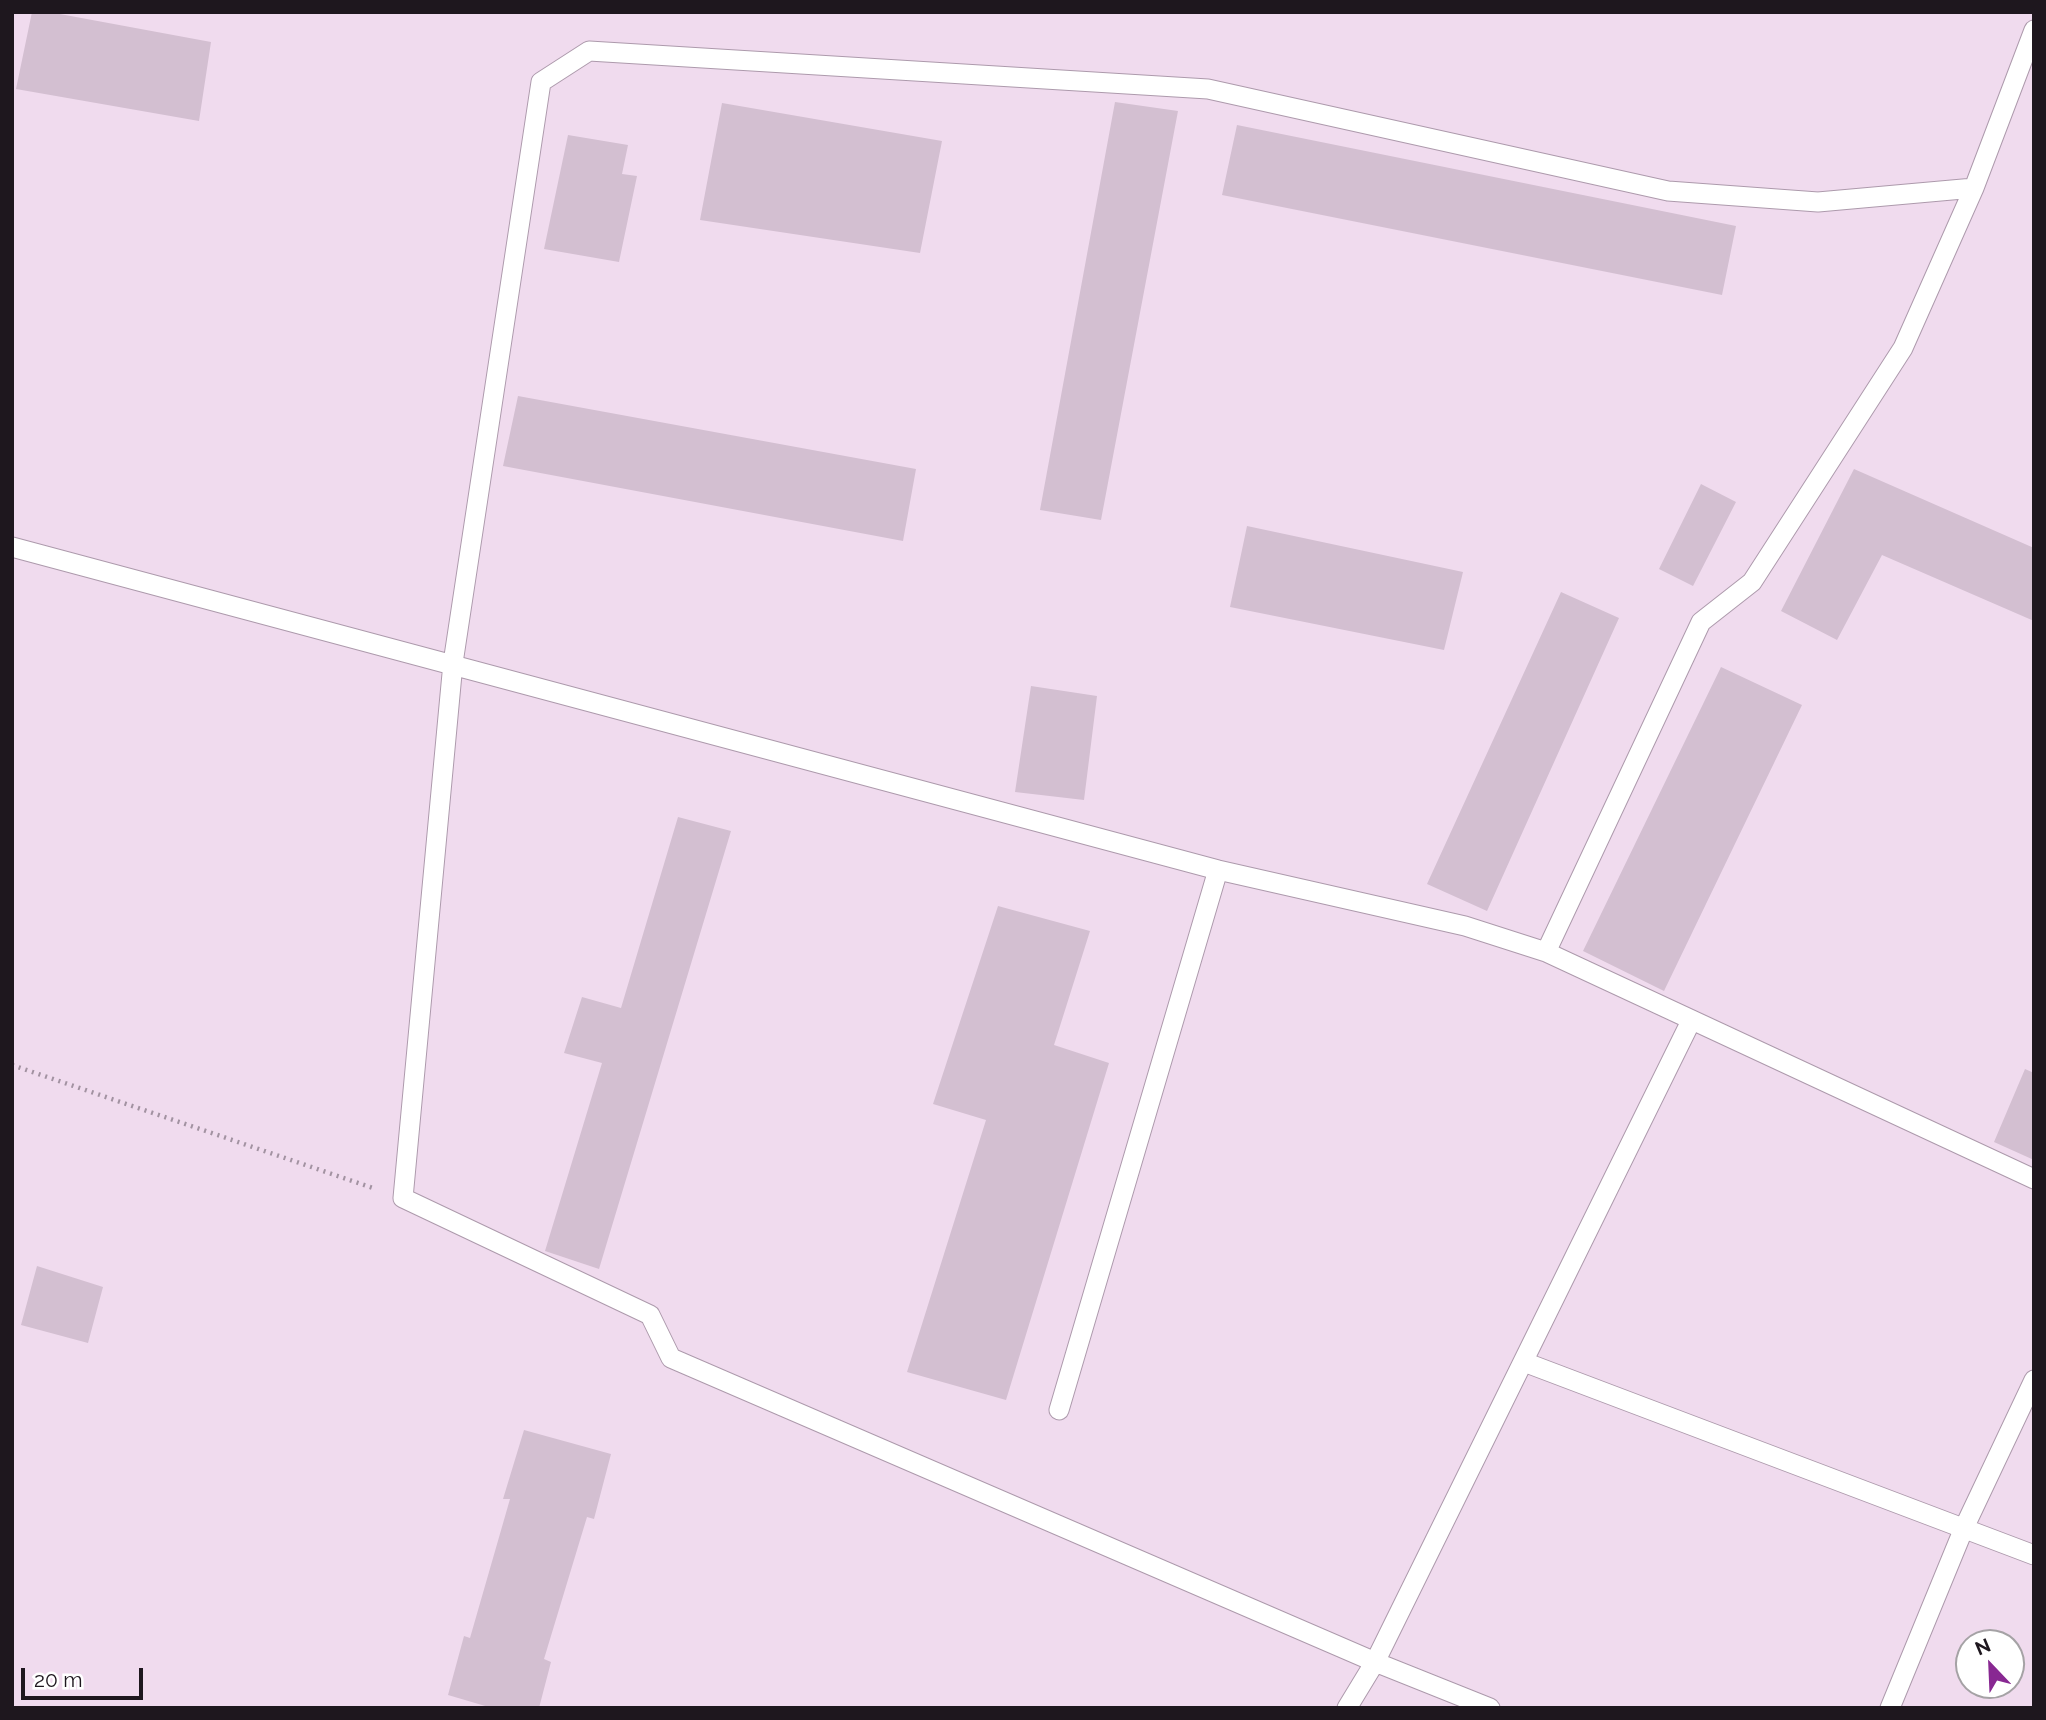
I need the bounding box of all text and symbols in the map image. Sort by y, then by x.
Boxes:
north arrow [1955,1629,2025,1699]
text: N [1972,1634,1994,1659]
scale bar [24,1654,147,1698]
text: 20 m [34,1667,82,1692]

